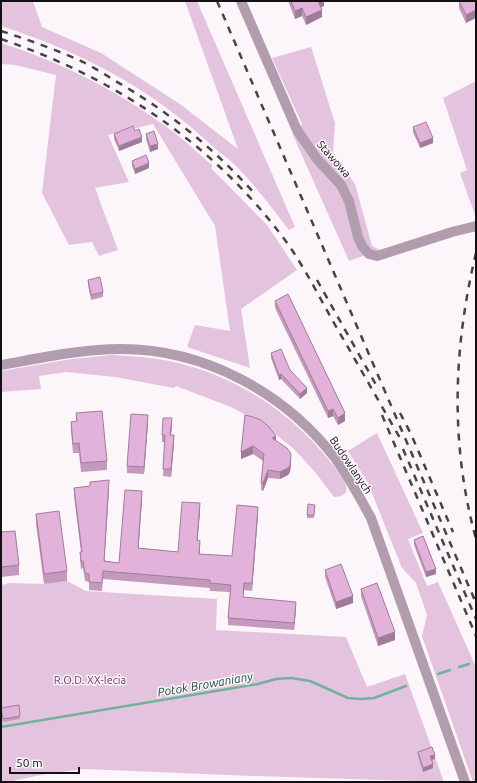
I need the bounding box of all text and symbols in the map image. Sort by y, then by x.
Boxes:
street label: Stawowa [315,138,353,180]
street label: Budowlanych [328,434,374,496]
water label: Potok Browaniany [156,669,254,699]
park label: R.O.D. XX-lecia [54,674,126,686]
scale bar [10,749,79,775]
text: 50 m [16,756,43,769]

